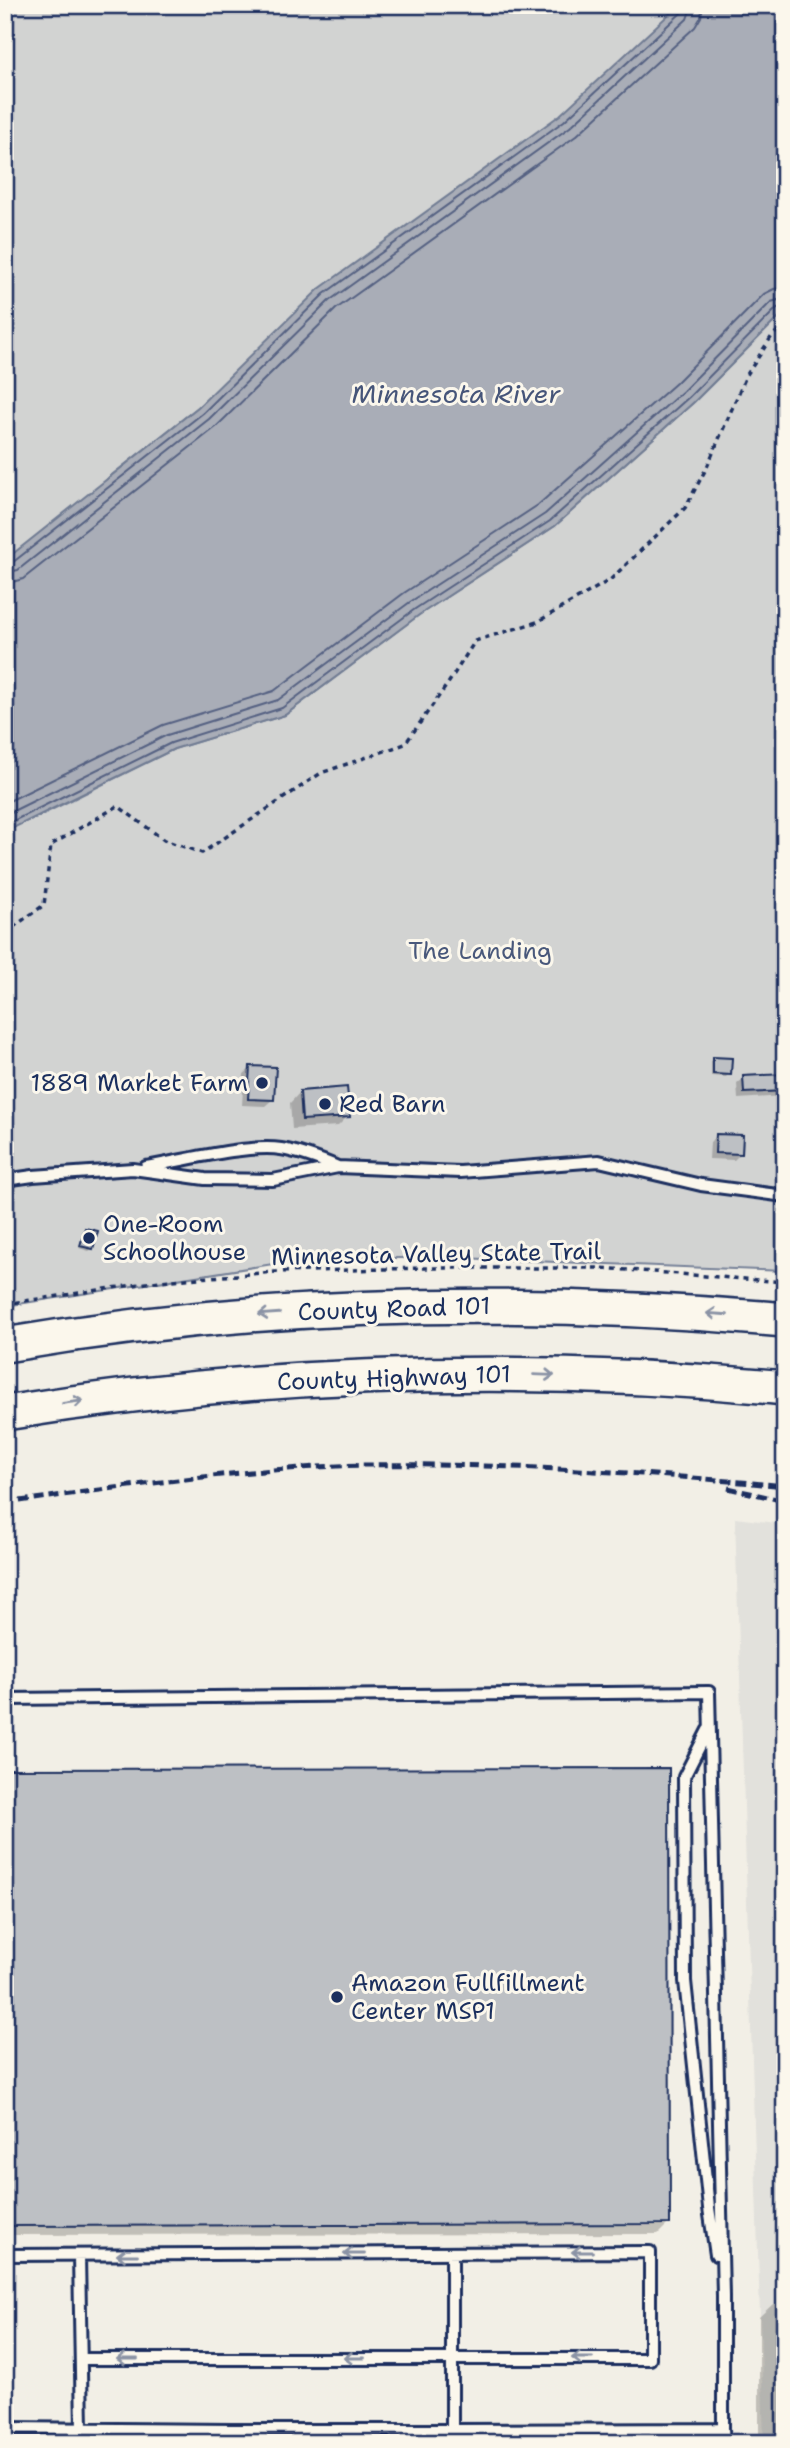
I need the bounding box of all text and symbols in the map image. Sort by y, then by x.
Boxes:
water label: Minnesota River [352,376,561,411]
park label: The Landing [408,935,552,967]
place label: 1889 Market Farm [31,1067,248,1099]
marker: 1889 Market Farm [254,1075,270,1091]
place label: Red Barn [339,1088,445,1120]
marker: Red Barn [317,1096,333,1112]
place label: One-Room Schoolhouse [103,1208,246,1268]
marker: One-Room Schoolhouse [81,1230,97,1246]
street label: Minnesota Valley State Trail [271,1235,602,1273]
street label: County Road 101 [297,1290,491,1328]
one-way arrow [706,1307,729,1320]
one-way arrow [258,1308,281,1321]
street label: County Highway 101 [276,1358,512,1398]
one-way arrow [532,1368,555,1381]
one-way arrow [61,1395,83,1408]
place label: Amazon Fullfillment Center MSP1 [351,1967,585,2027]
marker: Amazon Fullfillment Center MSP1 [329,1989,345,2005]
one-way arrow [570,2245,593,2259]
one-way arrow [343,2247,366,2261]
one-way arrow [115,2248,138,2262]
one-way arrow [343,2351,366,2365]
one-way arrow [570,2351,593,2365]
one-way arrow [115,2352,138,2366]

